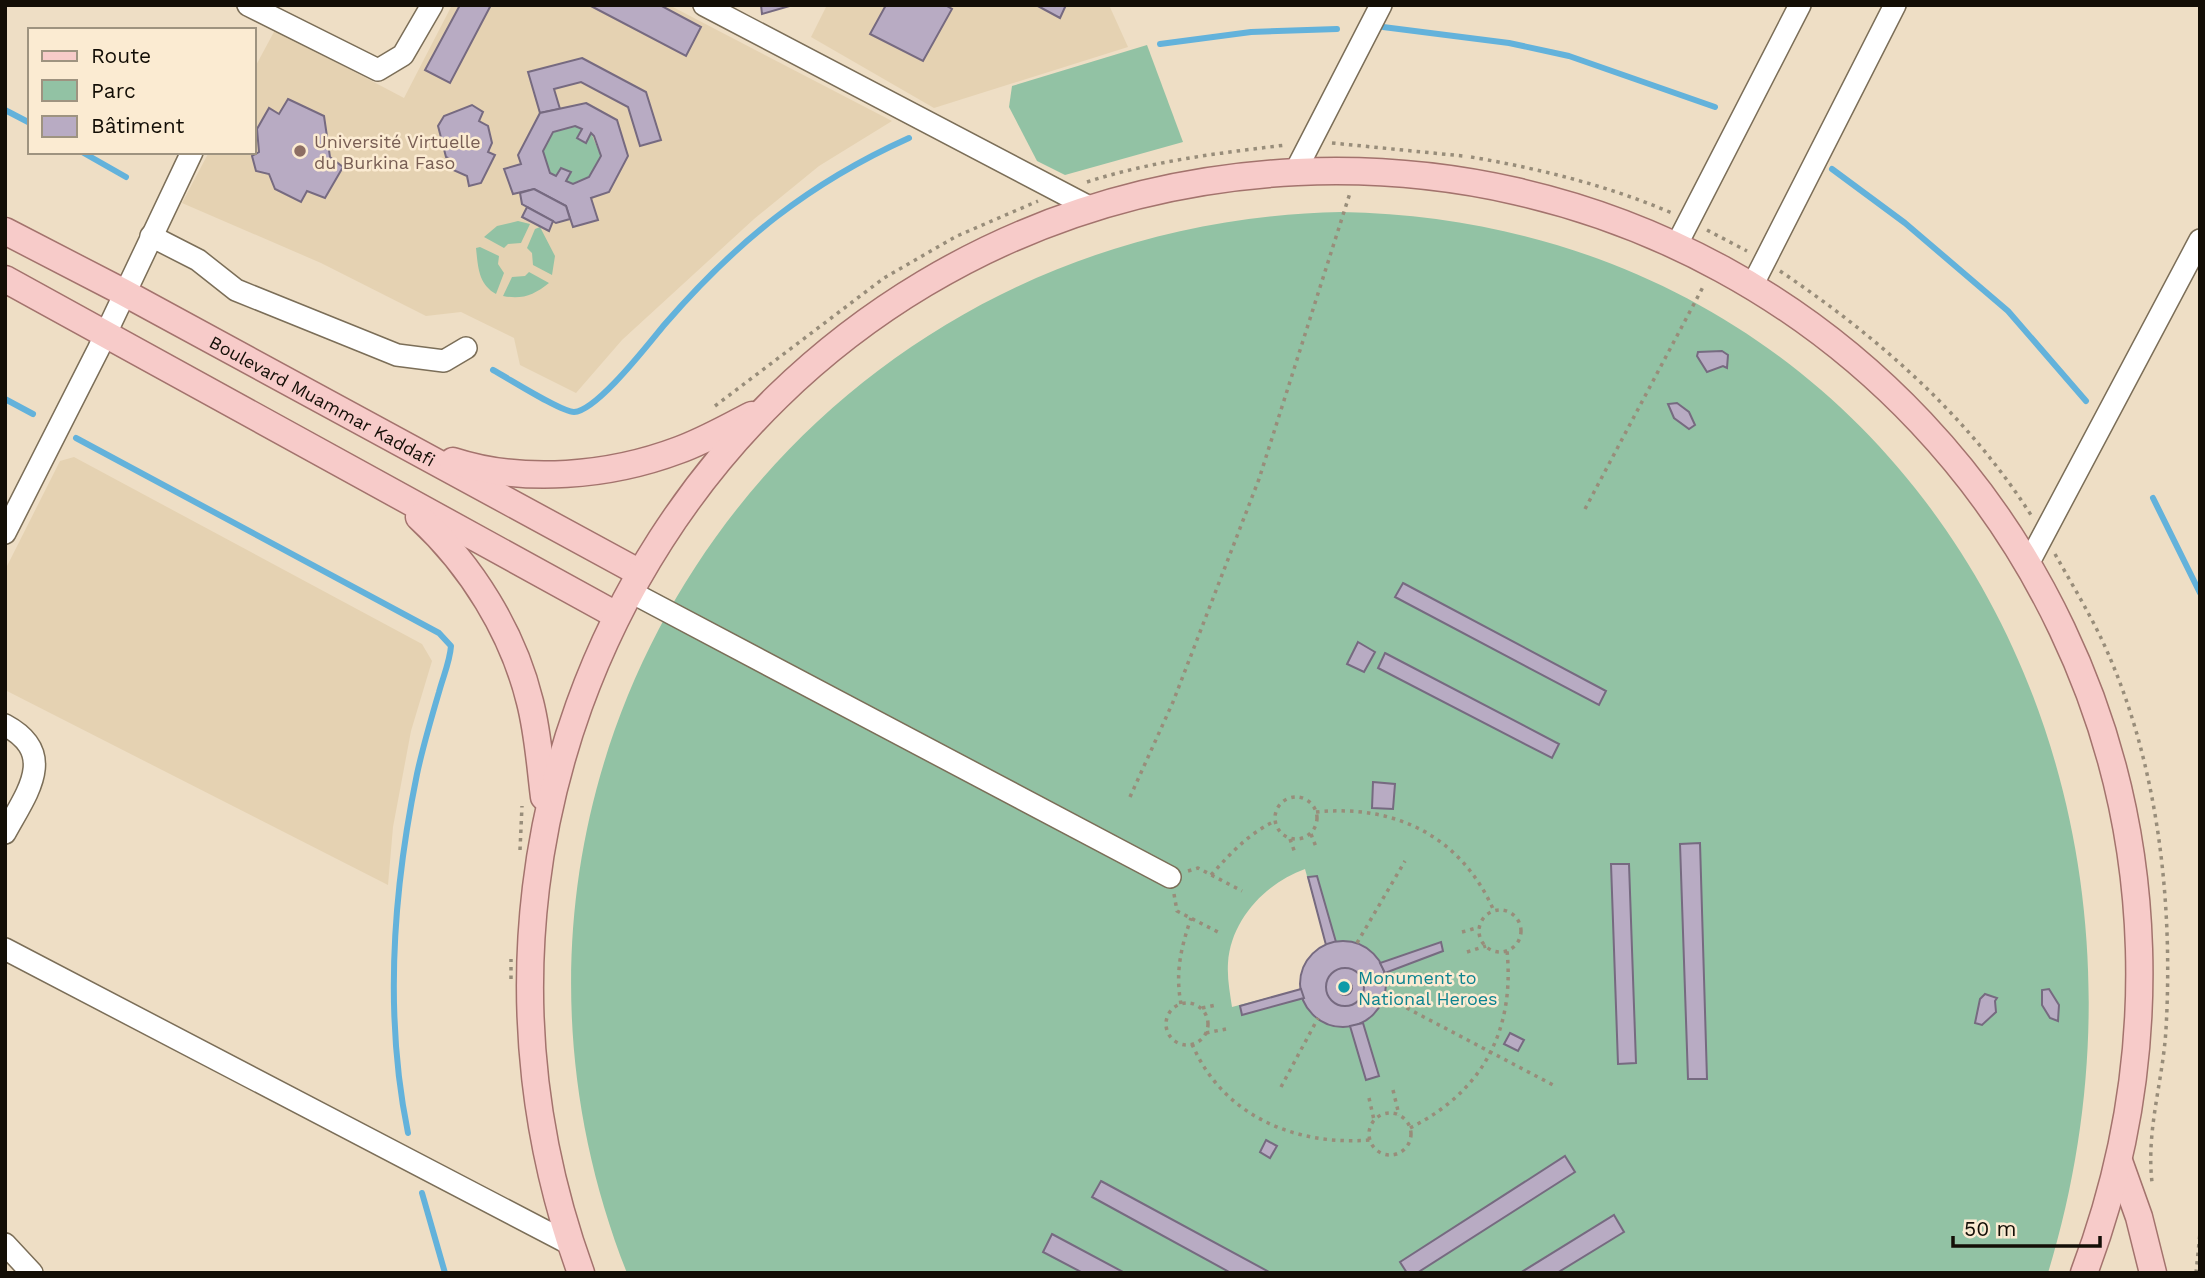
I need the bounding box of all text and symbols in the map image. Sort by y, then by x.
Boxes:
legend [28,28,256,154]
text: Route [91,43,151,68]
text: Parc [91,78,136,103]
text: Bâtiment [91,113,185,138]
place label: Université Virtuelle du Burkina Faso [314,131,481,173]
marker: Université Virtuelle du Burkina Faso [292,143,308,159]
street label: Boulevard Muammar Kaddafi [206,331,439,470]
place label: Monument to National Heroes [1358,967,1498,1009]
marker: Monument to National Heroes [1336,979,1352,995]
scale bar [1953,1204,2100,1248]
text: 50 m [1964,1216,2016,1241]

